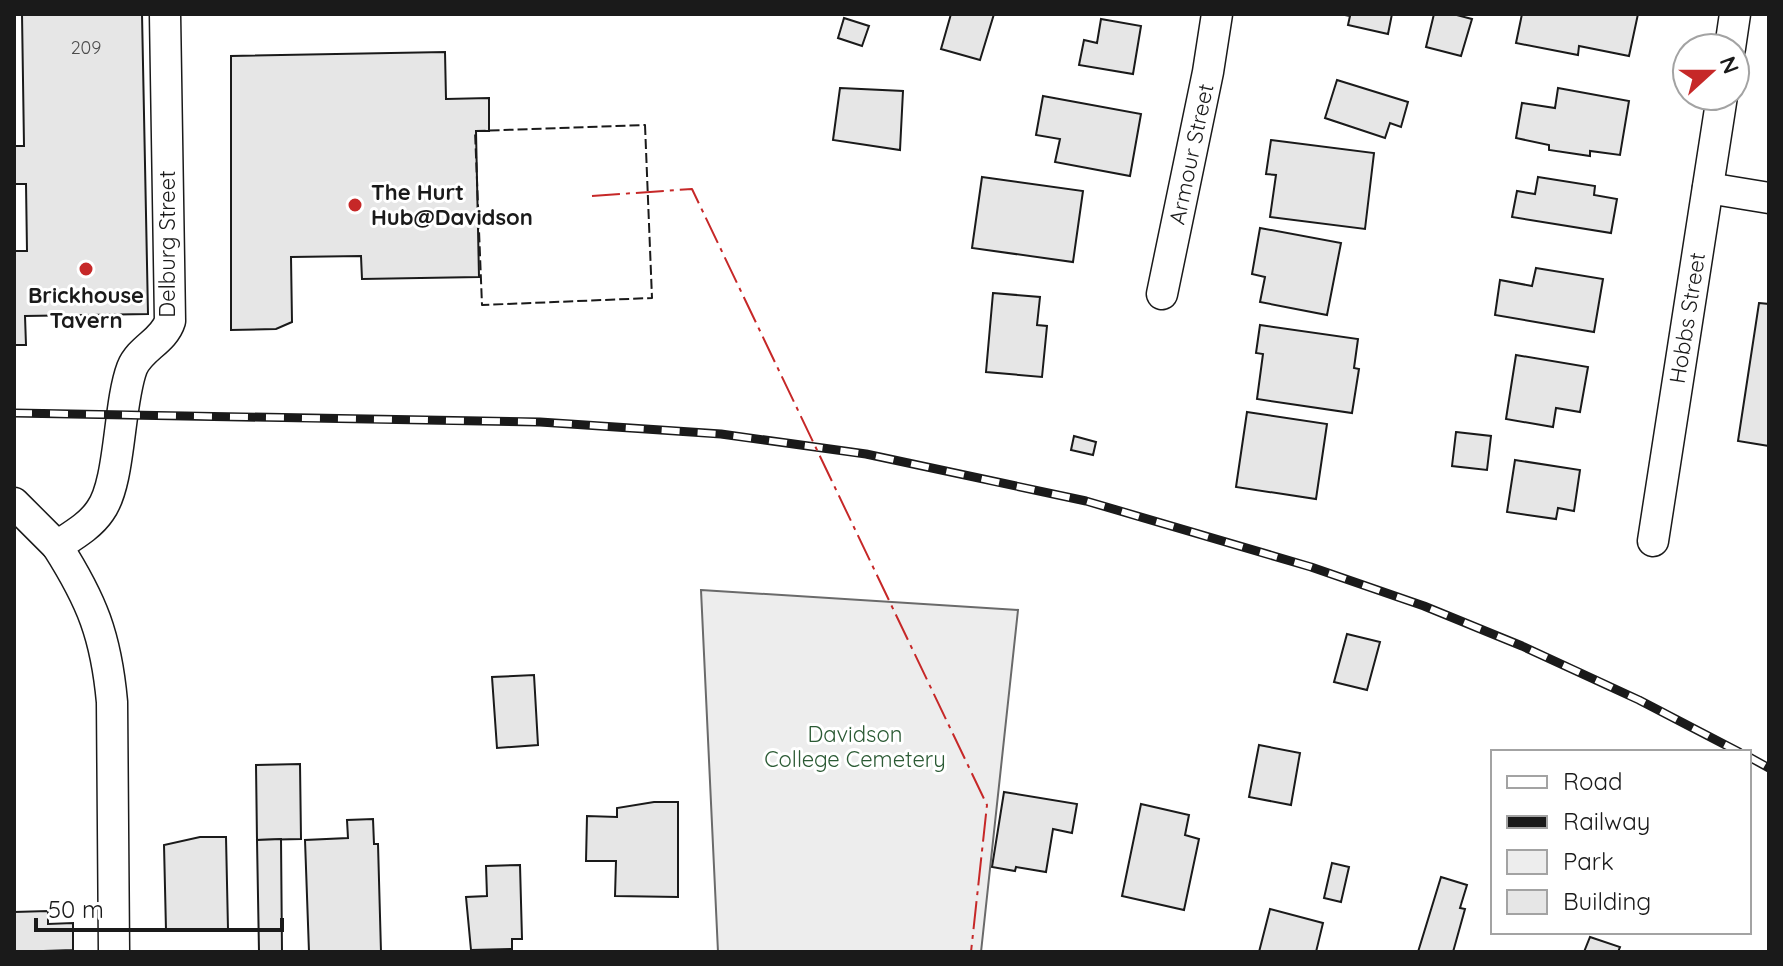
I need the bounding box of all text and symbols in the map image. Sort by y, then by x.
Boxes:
north arrow [1671,32,1751,112]
house number: 209 [71,36,101,59]
text: N [1714,52,1746,77]
street label: Armour Street [1162,81,1220,227]
street label: Delburg Street [153,170,181,318]
place label: The Hurt Hub@Davidson [371,178,533,231]
marker: The Hurt Hub@Davidson [346,196,364,214]
street label: Hobbs Street [1663,250,1711,386]
marker: Brickhouse Tavern [77,260,95,278]
place label: Brickhouse Tavern [28,281,144,334]
park label: Davidson College Cemetery [764,720,946,773]
legend [1491,750,1751,934]
text: Road [1563,766,1623,796]
text: Railway [1563,806,1650,836]
text: Park [1563,846,1614,876]
scale bar [36,882,282,932]
text: Building [1563,886,1651,916]
text: 50 m [48,894,104,924]

